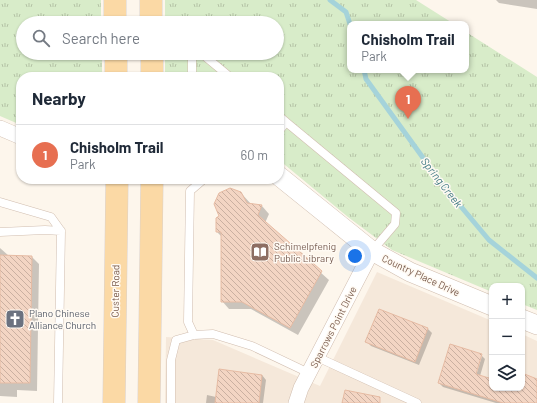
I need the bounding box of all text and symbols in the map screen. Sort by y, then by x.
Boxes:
search box [16,16,284,60]
popup [347,21,469,73]
icon: search [30,27,52,49]
text: Search here [62,29,140,47]
text: Chisholm Trail [361,30,455,48]
text: Park [361,48,387,64]
pin: 1 [395,86,421,119]
text: Nearby [32,88,86,108]
text: Chisholm Trail [70,138,163,156]
text: 1 [43,147,47,163]
text: 60 m [241,147,268,163]
water label: Spring Creek [419,155,466,210]
text: Park [70,156,96,172]
place label: Schimelpfenig Public Library [274,240,336,264]
library icon: Schimelpfenig Public Library [249,241,271,263]
your location [345,246,365,266]
street label: Country Place Drive [380,252,462,298]
street label: Custer Road [109,264,121,318]
map controls [489,283,525,391]
button: + [489,283,525,319]
street label: Sparrows Point Drive [307,284,359,370]
place label: Plano Chinese Alliance Church [29,307,96,331]
church icon: Plano Chinese Alliance Church [4,308,26,330]
button: − [489,319,525,355]
button: layers [489,355,525,391]

